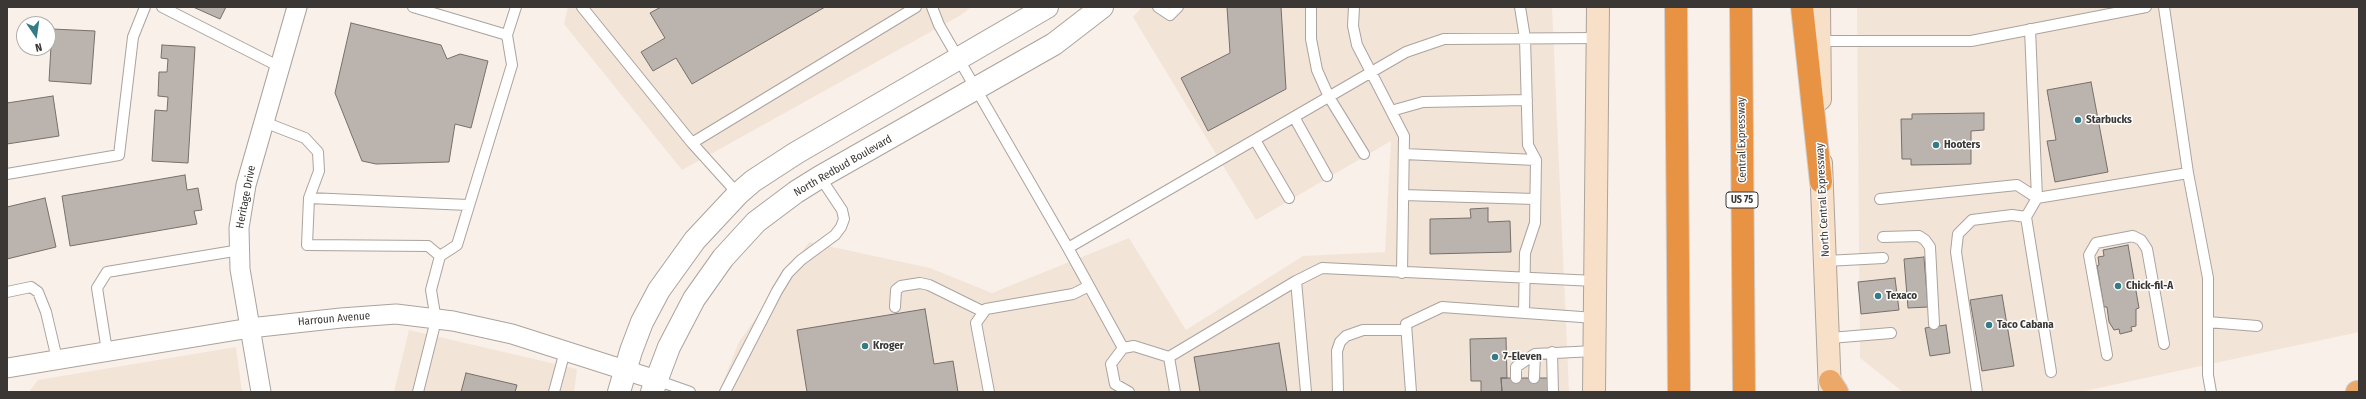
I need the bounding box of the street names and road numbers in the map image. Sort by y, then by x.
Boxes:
street label: Central Expressway [1735,97,1749,183]
street label: North Redbud Boulevard [792,133,894,199]
street label: North Central Expressway [1813,143,1833,257]
street label: Heritage Drive [233,164,259,230]
road number: US 75 [1726,192,1758,208]
street label: Harroun Avenue [297,309,371,329]

